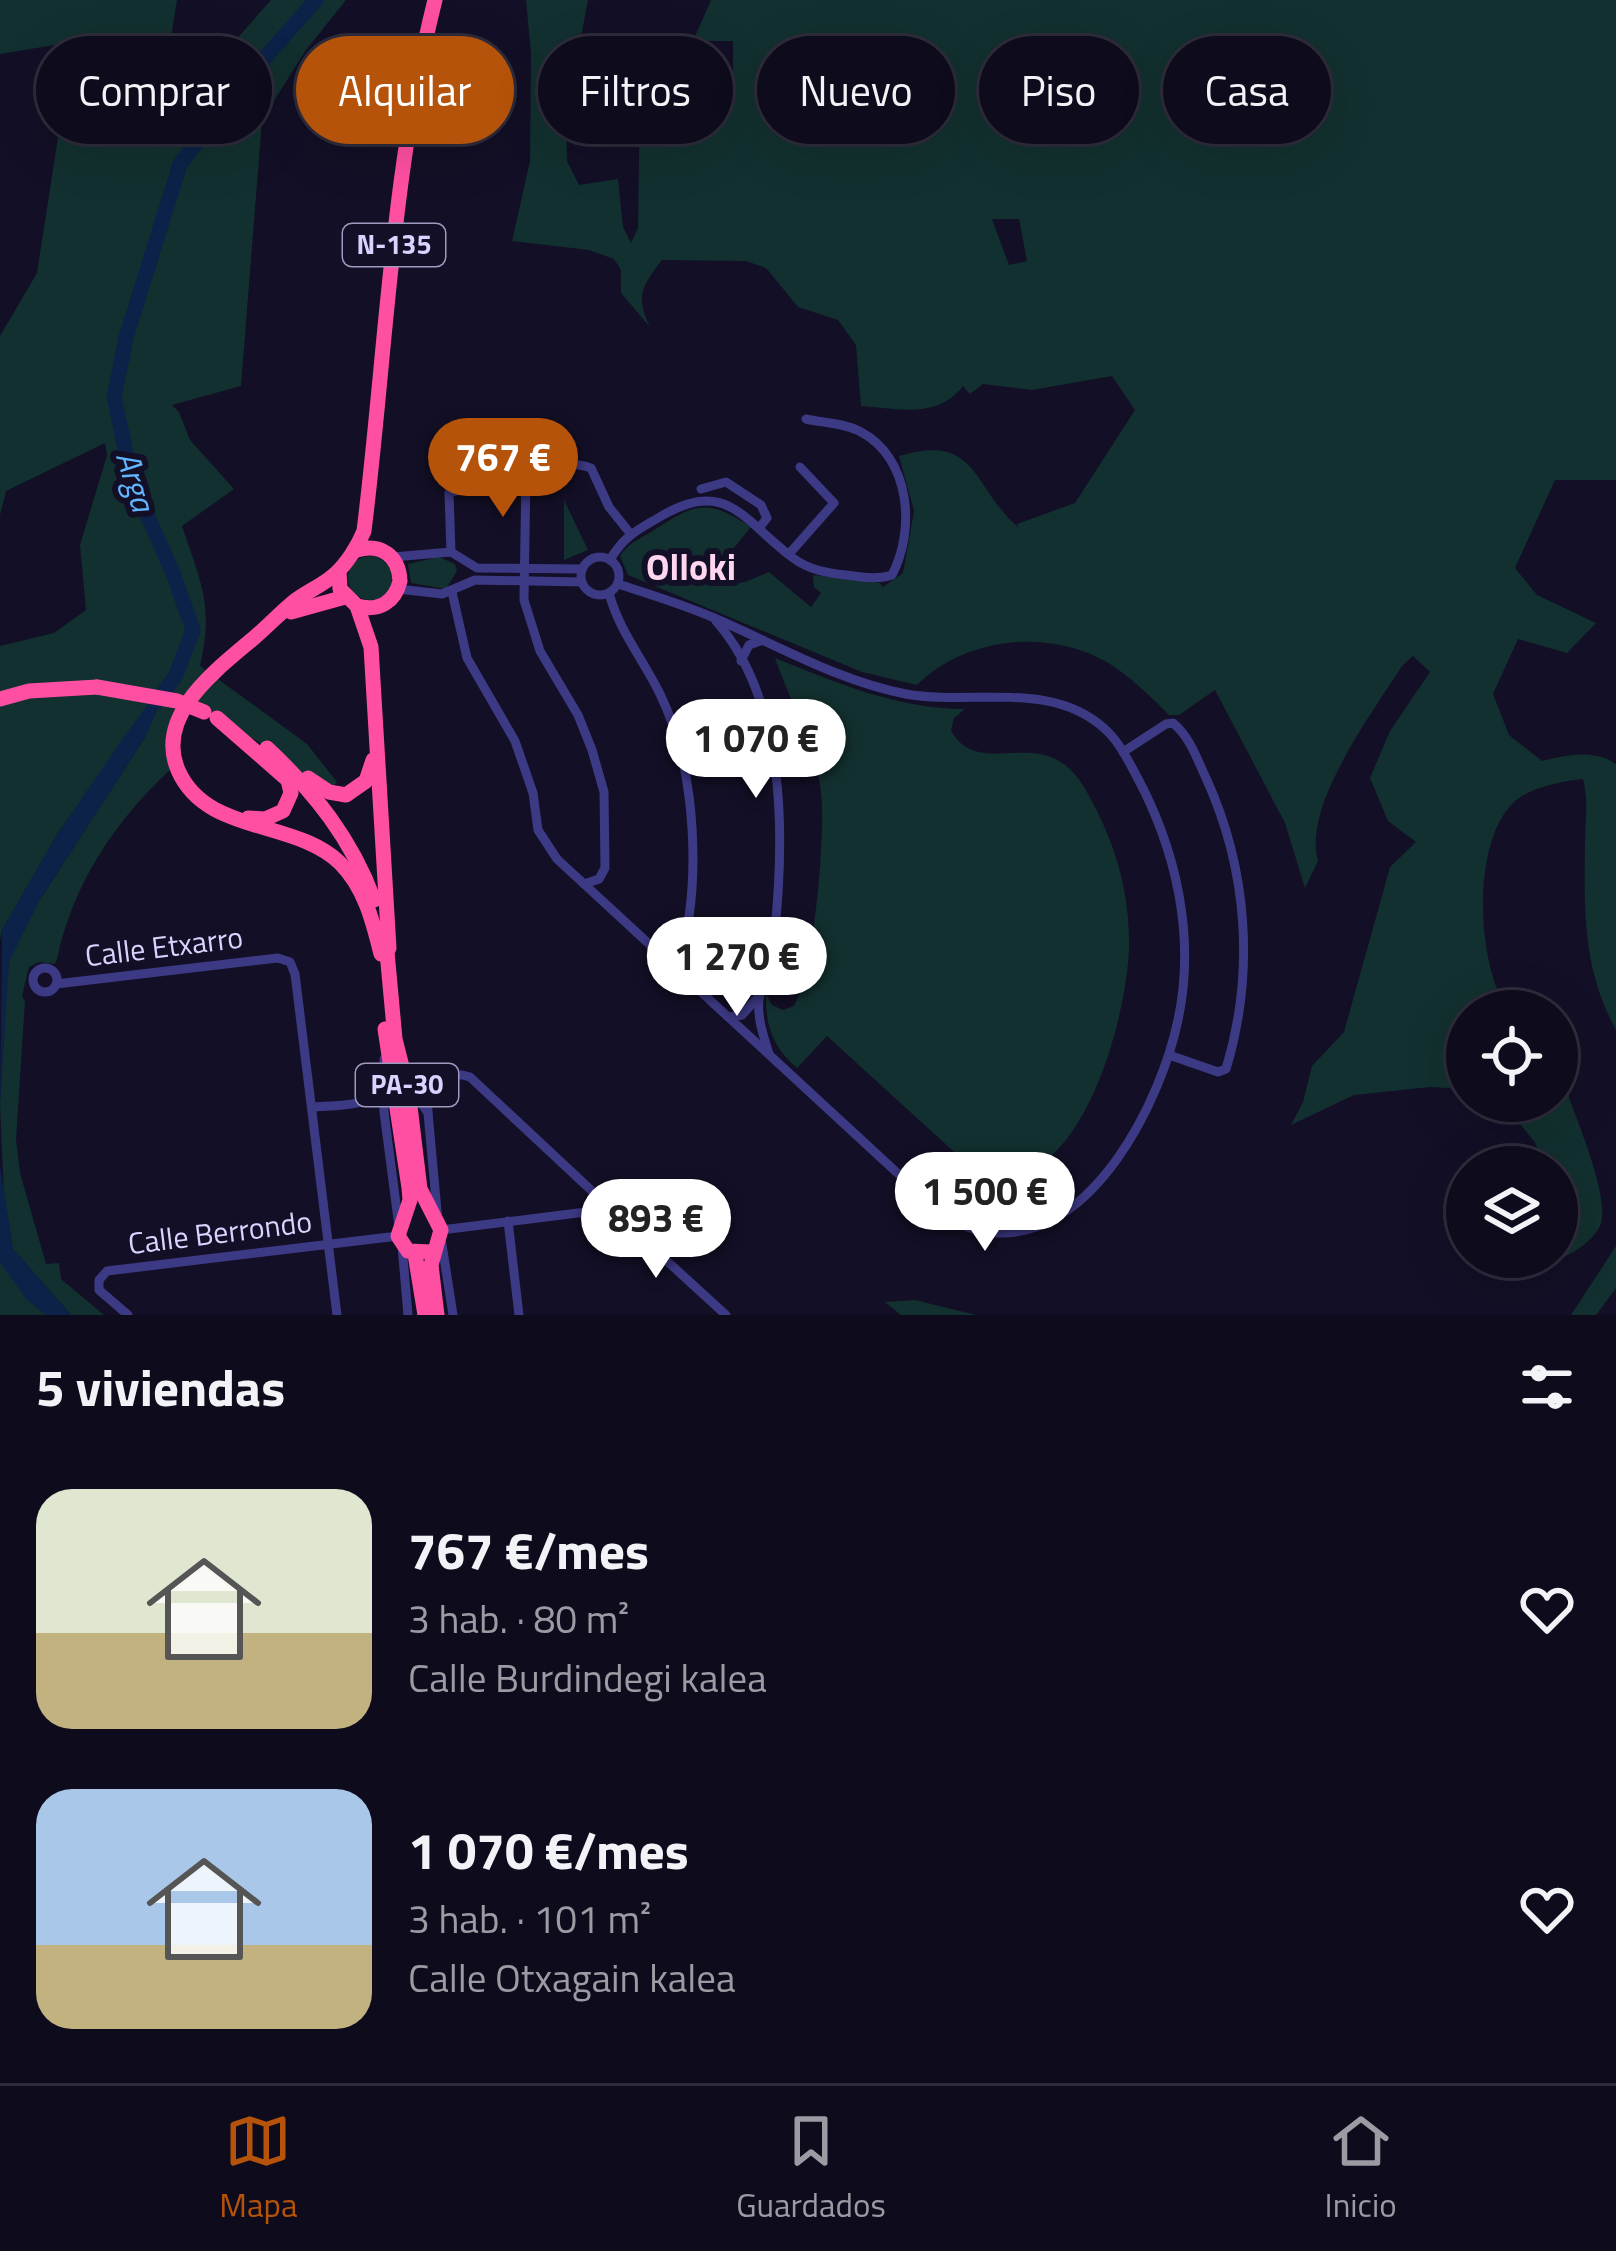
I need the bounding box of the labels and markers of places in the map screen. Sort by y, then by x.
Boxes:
pin: 767 € [419,418,587,520]
pin: 1 070 € [645,699,867,801]
pin: 1 270 € [626,917,848,1019]
pin: 1 500 € [874,1152,1096,1254]
pin: 893 € [572,1179,740,1281]

